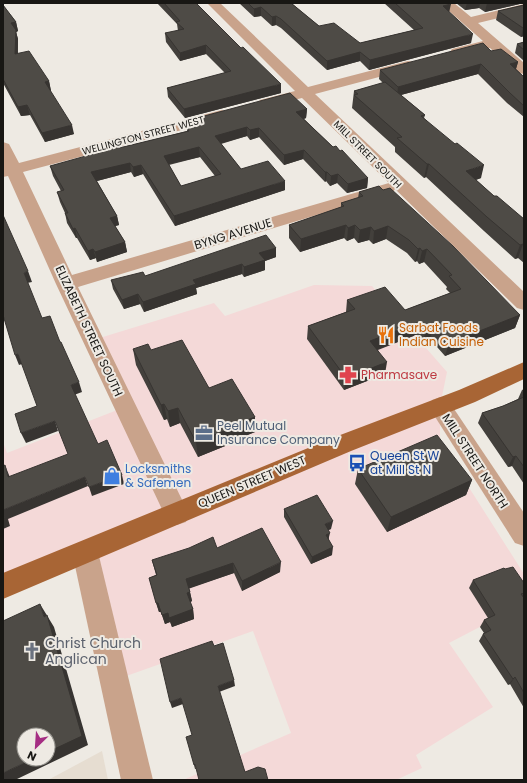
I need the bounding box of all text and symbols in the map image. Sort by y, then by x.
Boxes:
street label: WELLINGTON STREET WEST [81,112,206,159]
street label: MILL STREET SOUTH [330,117,405,192]
street label: BYNG AVENUE [192,214,274,253]
street label: ELIZABETH STREET SOUTH [52,263,127,399]
place label: Sarbat Foods Indian Cuisine [399,319,484,350]
restaurant icon: Sarbat Foods Indian Cuisine [376,325,396,345]
pharmacy icon: Pharmasave [338,365,358,385]
place label: Pharmasave [361,366,437,383]
street label: MILL STREET NORTH [438,410,512,511]
place label: Peel Mutual Insurance Company [217,417,340,448]
office icon: Peel Mutual Insurance Company [194,423,214,443]
place label: Queen St W at Mill St N [370,447,440,478]
street label: QUEEN STREET WEST [195,451,309,512]
bus stop icon: Queen St W at Mill St N [347,453,367,473]
place label: Locksmiths & Safemen [125,460,191,491]
shop icon: Locksmiths & Safemen [102,466,122,486]
place label: Christ Church Anglican [45,633,141,669]
church icon: Christ Church Anglican [22,641,42,661]
north arrow [16,727,56,767]
text: N [25,747,39,765]

